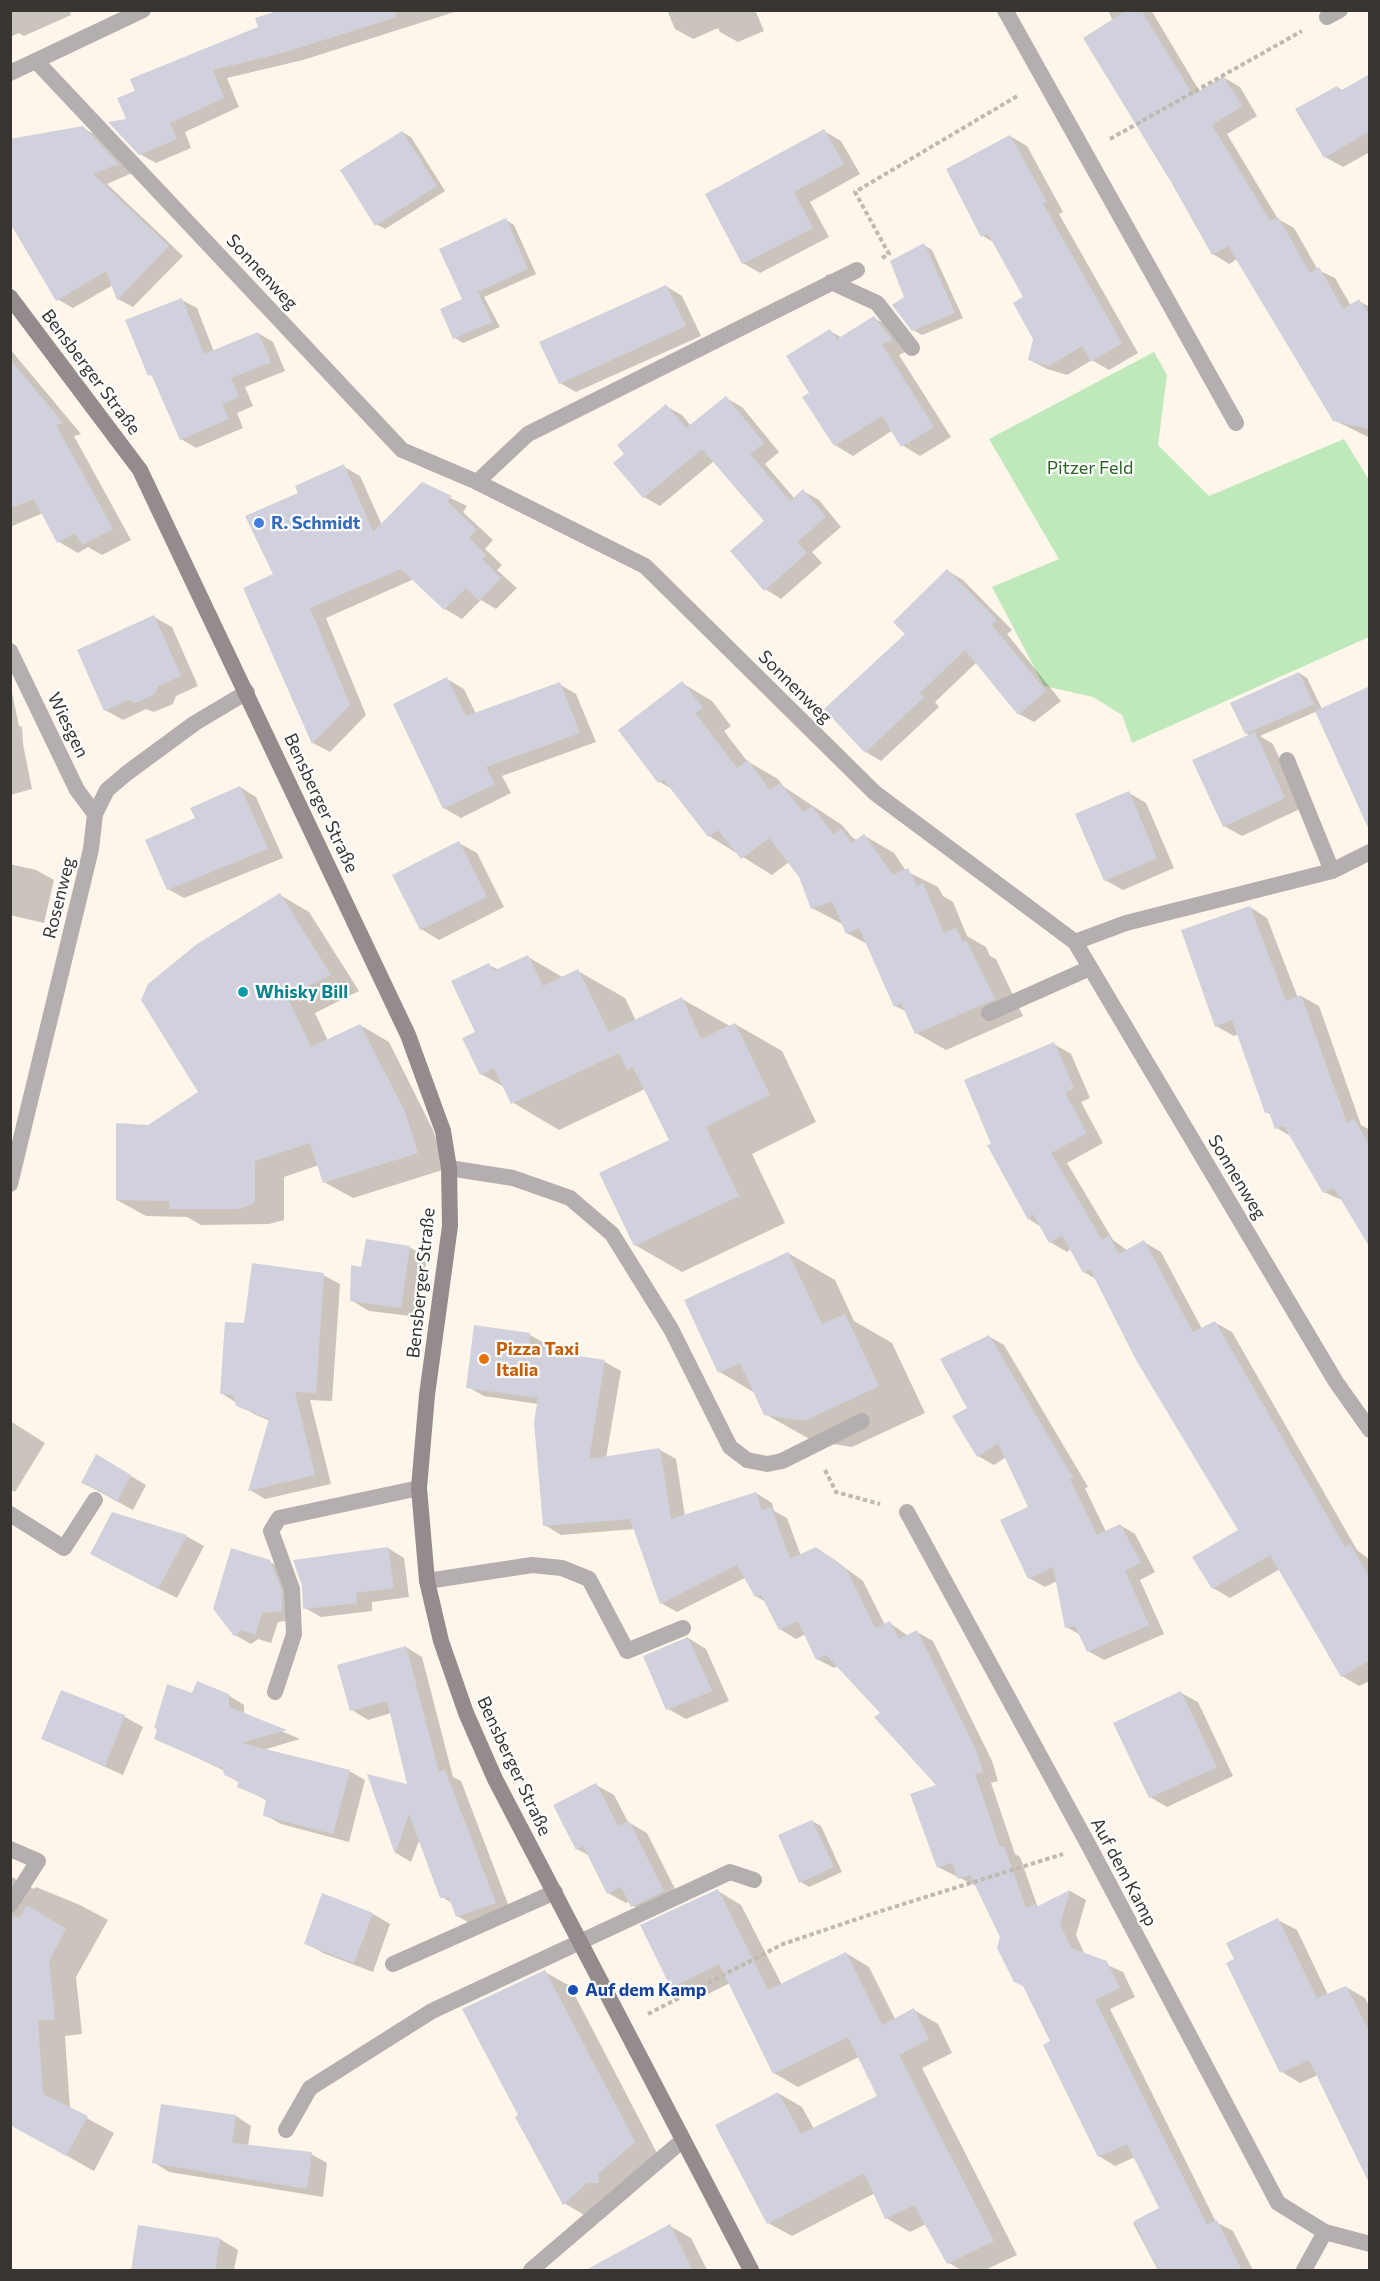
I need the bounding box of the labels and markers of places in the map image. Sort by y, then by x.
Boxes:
place label: R. Schmidt [271,512,360,534]
marker: R. Schmidt [252,516,266,530]
place label: Whisky Bill [255,981,348,1003]
marker: Whisky Bill [236,985,250,999]
place label: Pizza Taxi Italia [496,1338,579,1380]
marker: Pizza Taxi Italia [477,1352,491,1366]
place label: Auf dem Kamp [585,1979,706,2001]
marker: Auf dem Kamp [566,1983,580,1997]

